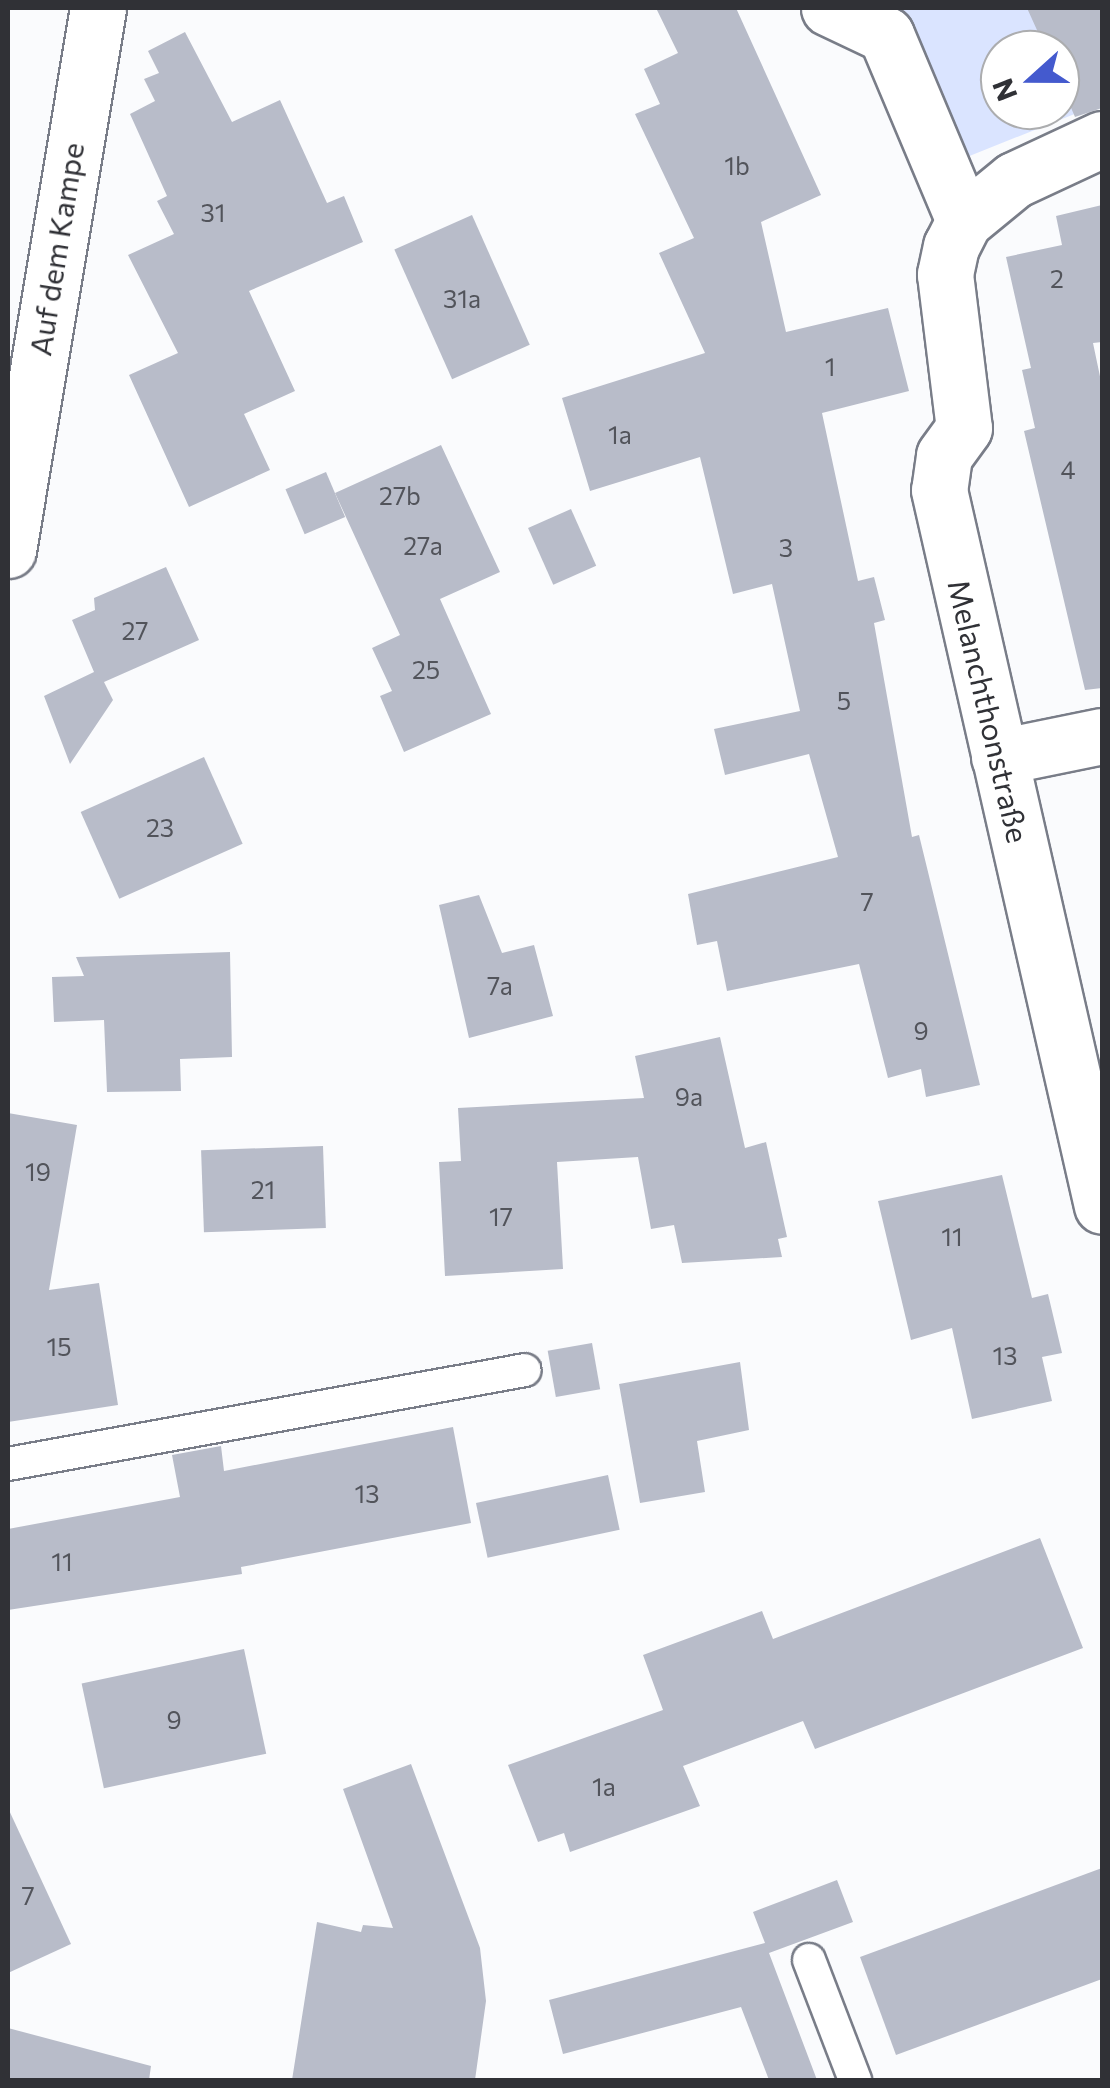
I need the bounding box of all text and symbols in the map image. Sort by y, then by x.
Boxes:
north arrow [980,30,1080,130]
text: N [984,74,1023,106]
street label: Auf dem Kampe [21,140,91,358]
house number: 1b [724,150,750,180]
house number: 31 [201,197,225,227]
house number: 2 [1050,263,1064,293]
house number: 31a [443,283,481,313]
house number: 1 [825,351,835,381]
house number: 1a [608,419,632,449]
house number: 4 [1061,454,1075,484]
house number: 27b [379,480,421,510]
house number: 27a [403,530,443,560]
house number: 3 [779,532,793,562]
street label: Melanchthonstraße [941,576,1037,846]
house number: 27 [122,615,148,645]
house number: 25 [412,654,440,684]
house number: 5 [837,685,851,715]
house number: 23 [146,812,174,842]
house number: 7 [860,886,874,916]
house number: 7a [487,970,513,1000]
house number: 9 [913,1015,929,1045]
house number: 9a [675,1081,703,1111]
house number: 19 [25,1156,51,1186]
house number: 21 [251,1174,275,1204]
house number: 17 [489,1201,513,1231]
house number: 11 [941,1221,963,1251]
house number: 15 [46,1331,72,1361]
house number: 13 [993,1340,1017,1370]
house number: 13 [355,1478,379,1508]
house number: 11 [51,1546,73,1576]
house number: 9 [166,1704,182,1734]
house number: 1a [592,1771,616,1801]
house number: 7 [21,1880,35,1910]

